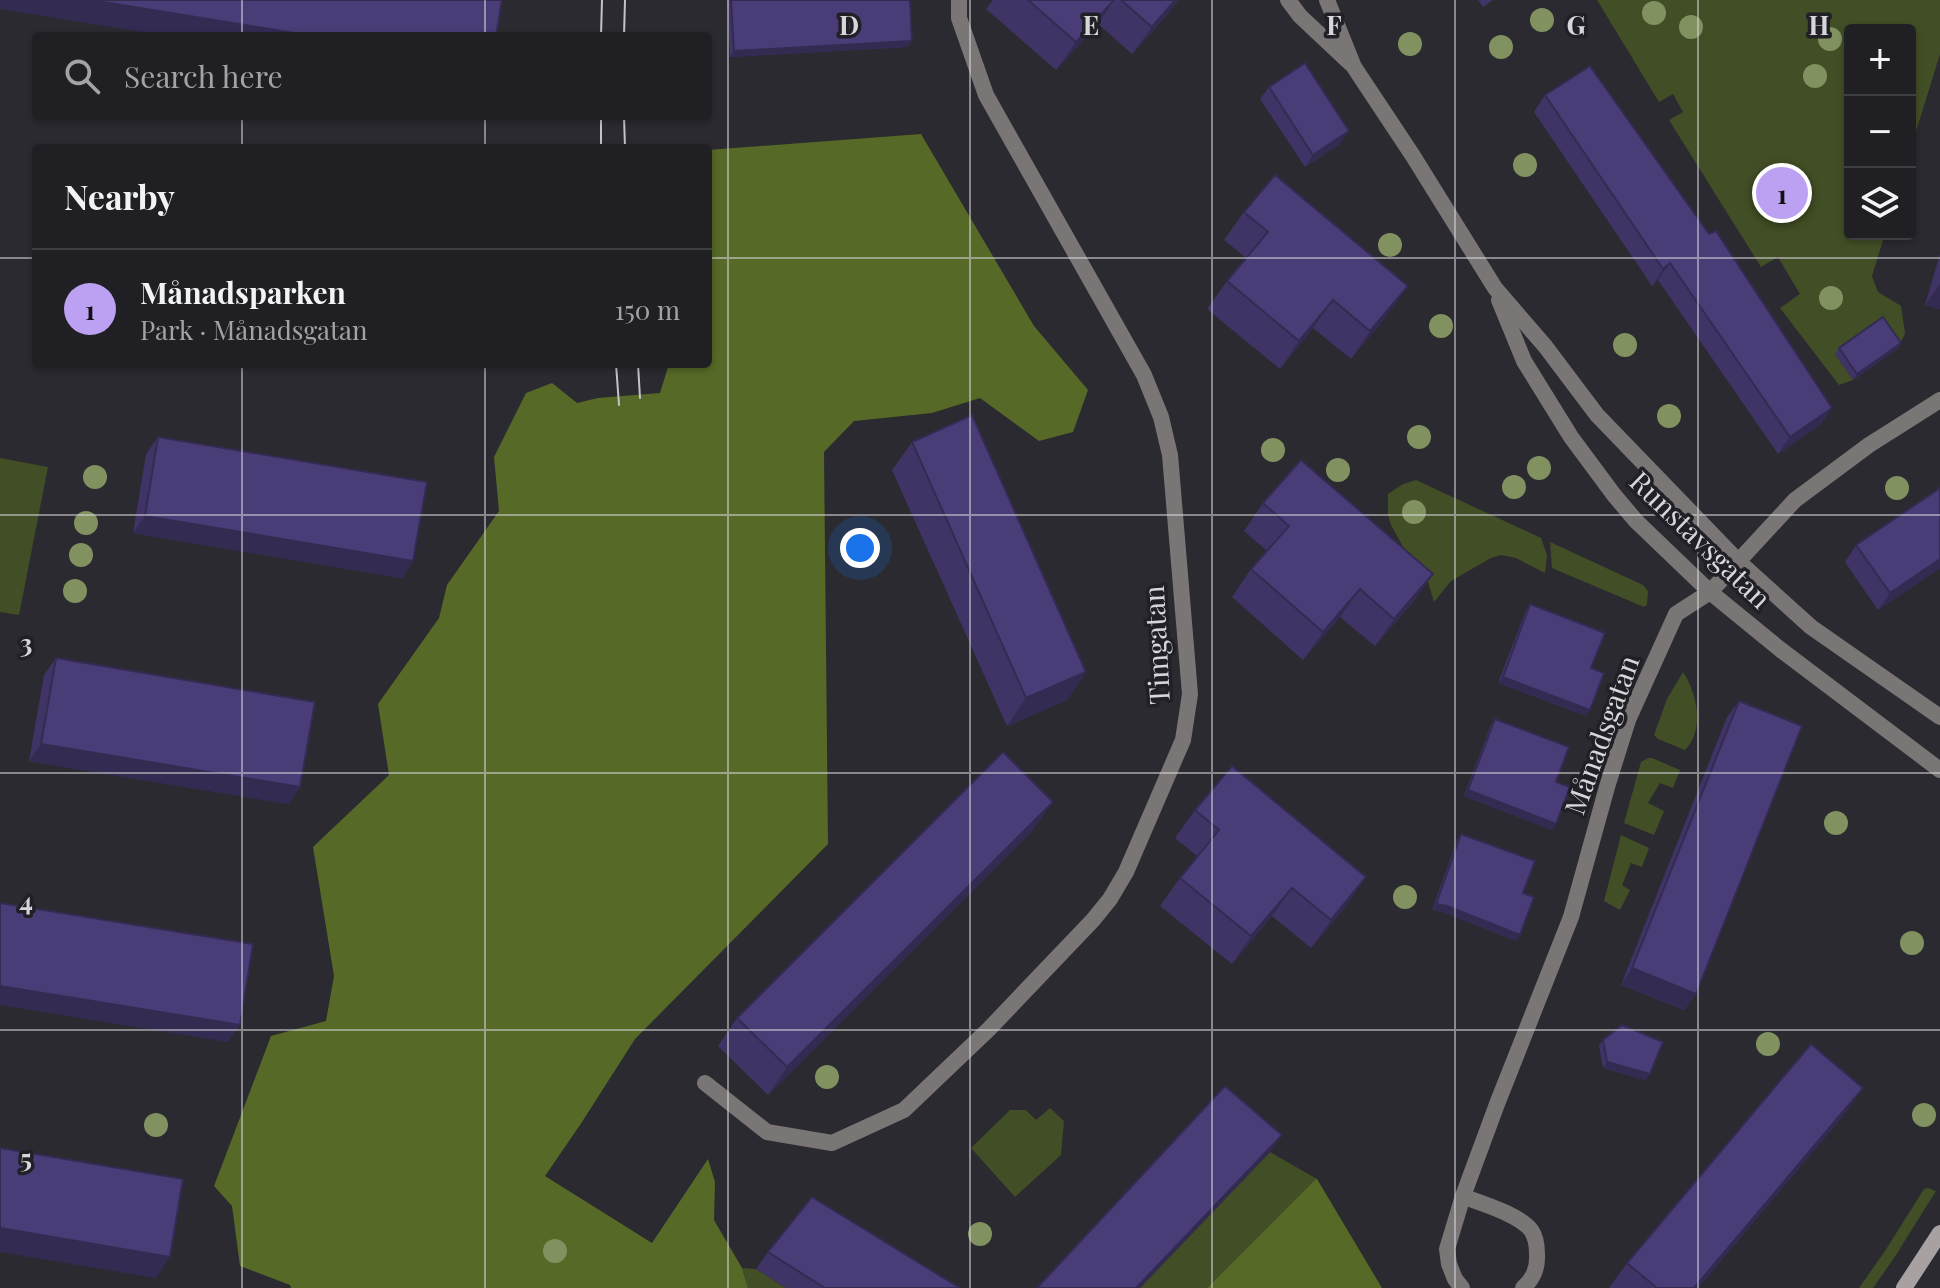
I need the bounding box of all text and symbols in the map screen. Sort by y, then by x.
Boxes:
text: D [839,7,859,42]
text: E [1083,7,1099,42]
text: F [1326,7,1342,42]
text: G [1566,7,1586,42]
text: H [1809,7,1829,42]
map controls [1844,24,1916,240]
button: + [1844,24,1916,96]
search box [32,32,712,120]
icon: search [60,54,104,98]
text: Search here [124,56,283,96]
button: − [1844,96,1916,168]
pin: 1 [1756,163,1808,223]
button: layers [1844,168,1916,240]
text: Nearby [64,173,175,219]
text: Månadsparken [140,272,346,312]
text: 1 [85,292,95,327]
text: 150 m [615,292,680,327]
text: Park · Månadsgatan [140,312,368,347]
street label: Runstavsgatan [1623,462,1780,616]
your location [840,528,880,568]
street label: Timgatan [1134,584,1177,706]
text: 3 [20,625,32,660]
street label: Månadsgatan [1555,650,1647,819]
text: 4 [19,883,33,918]
text: 5 [20,1140,32,1175]

